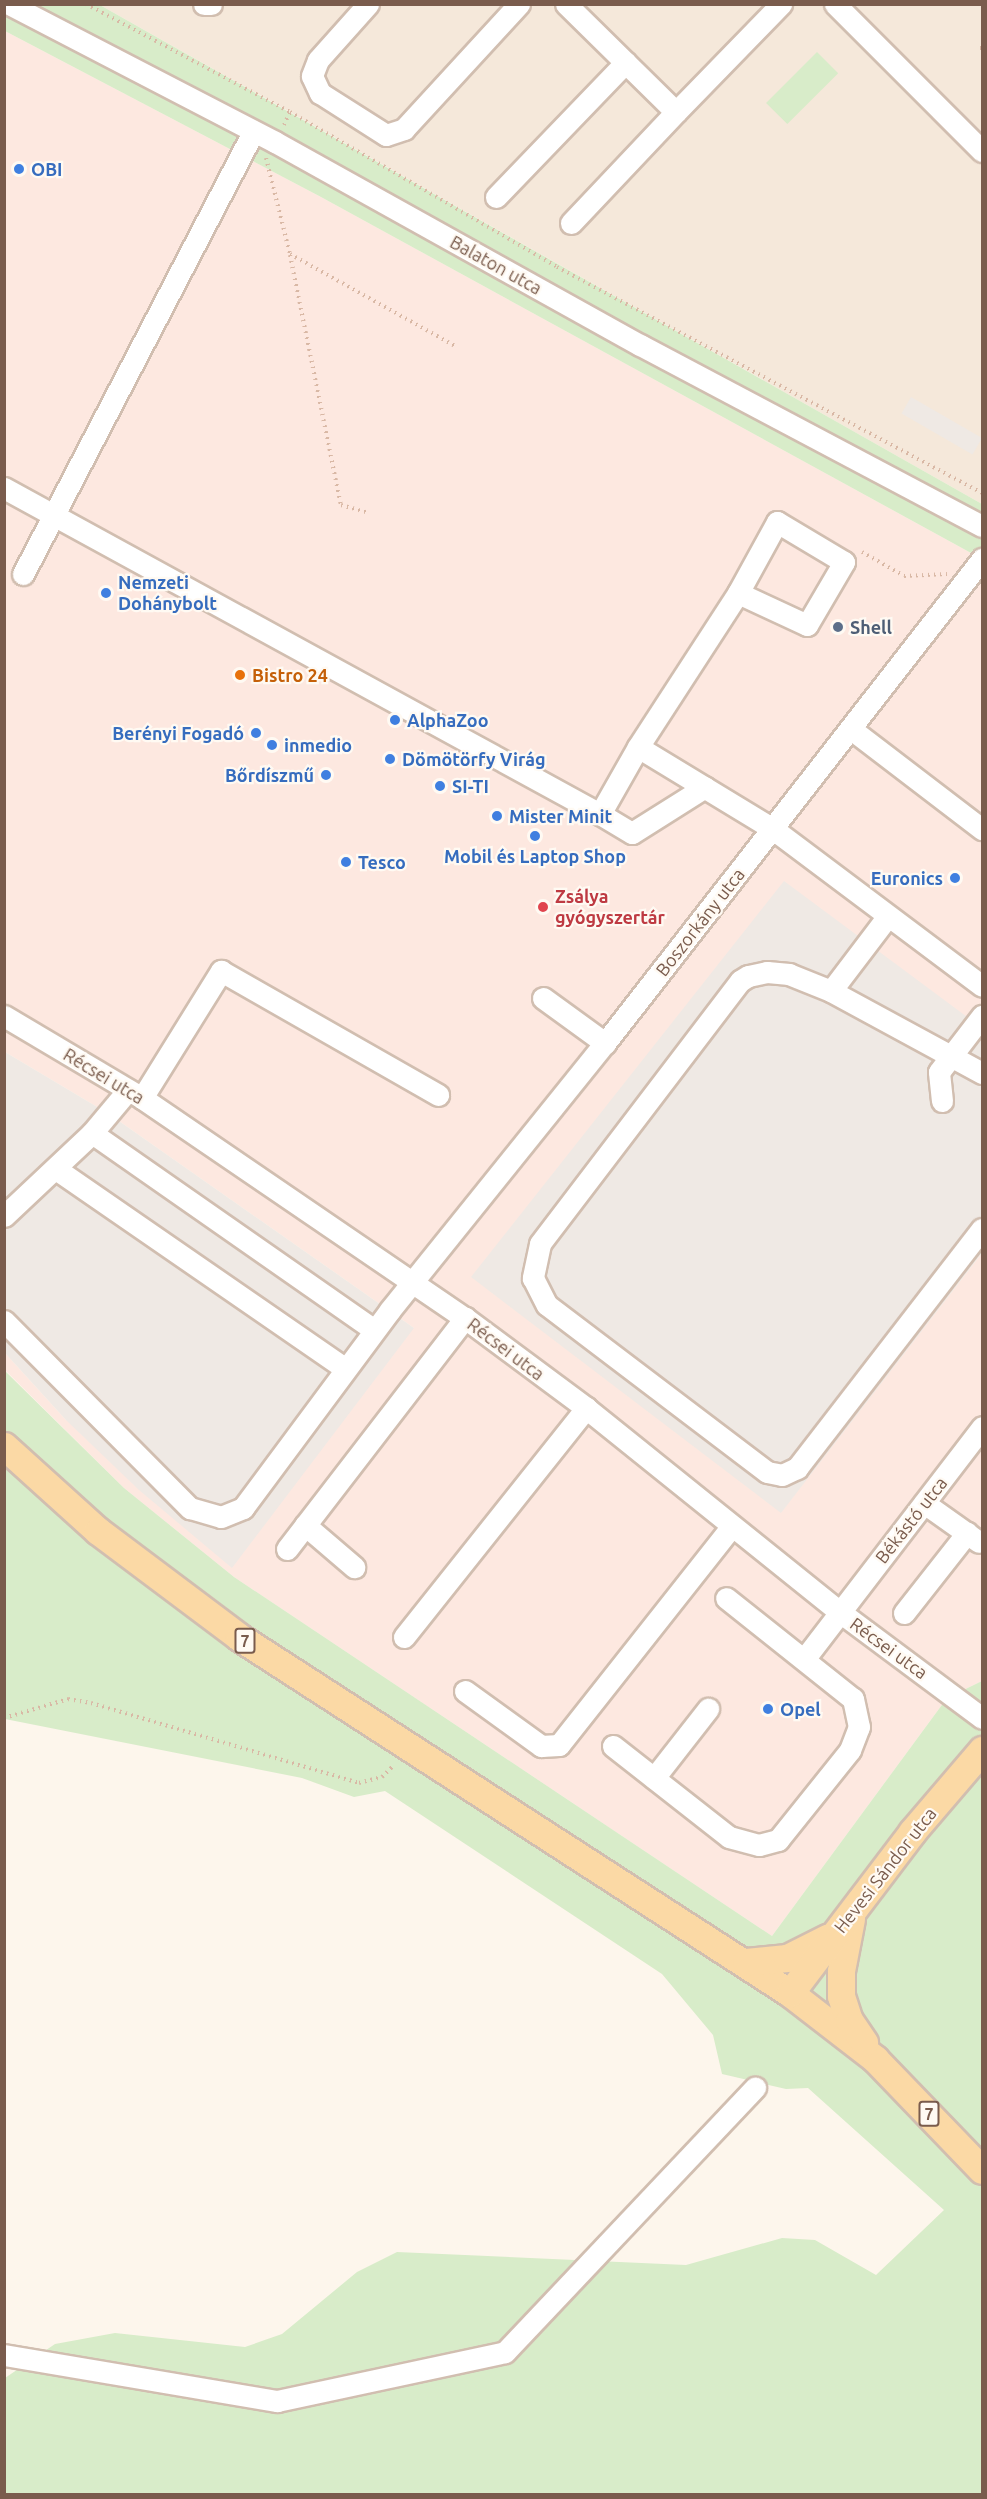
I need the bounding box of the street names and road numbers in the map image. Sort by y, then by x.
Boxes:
street label: Balaton utca [446,231,546,299]
street label: Boszorkány utca [651,864,749,980]
street label: Récsei utca [60,1043,148,1109]
street label: Récsei utca [463,1313,549,1385]
street label: Békástó utca [870,1472,952,1568]
street label: Récsei utca [846,1613,932,1683]
road number: 7 [233,1628,257,1654]
street label: Hevesi Sándor utca [829,1803,941,1937]
road number: 7 [917,2101,941,2127]

